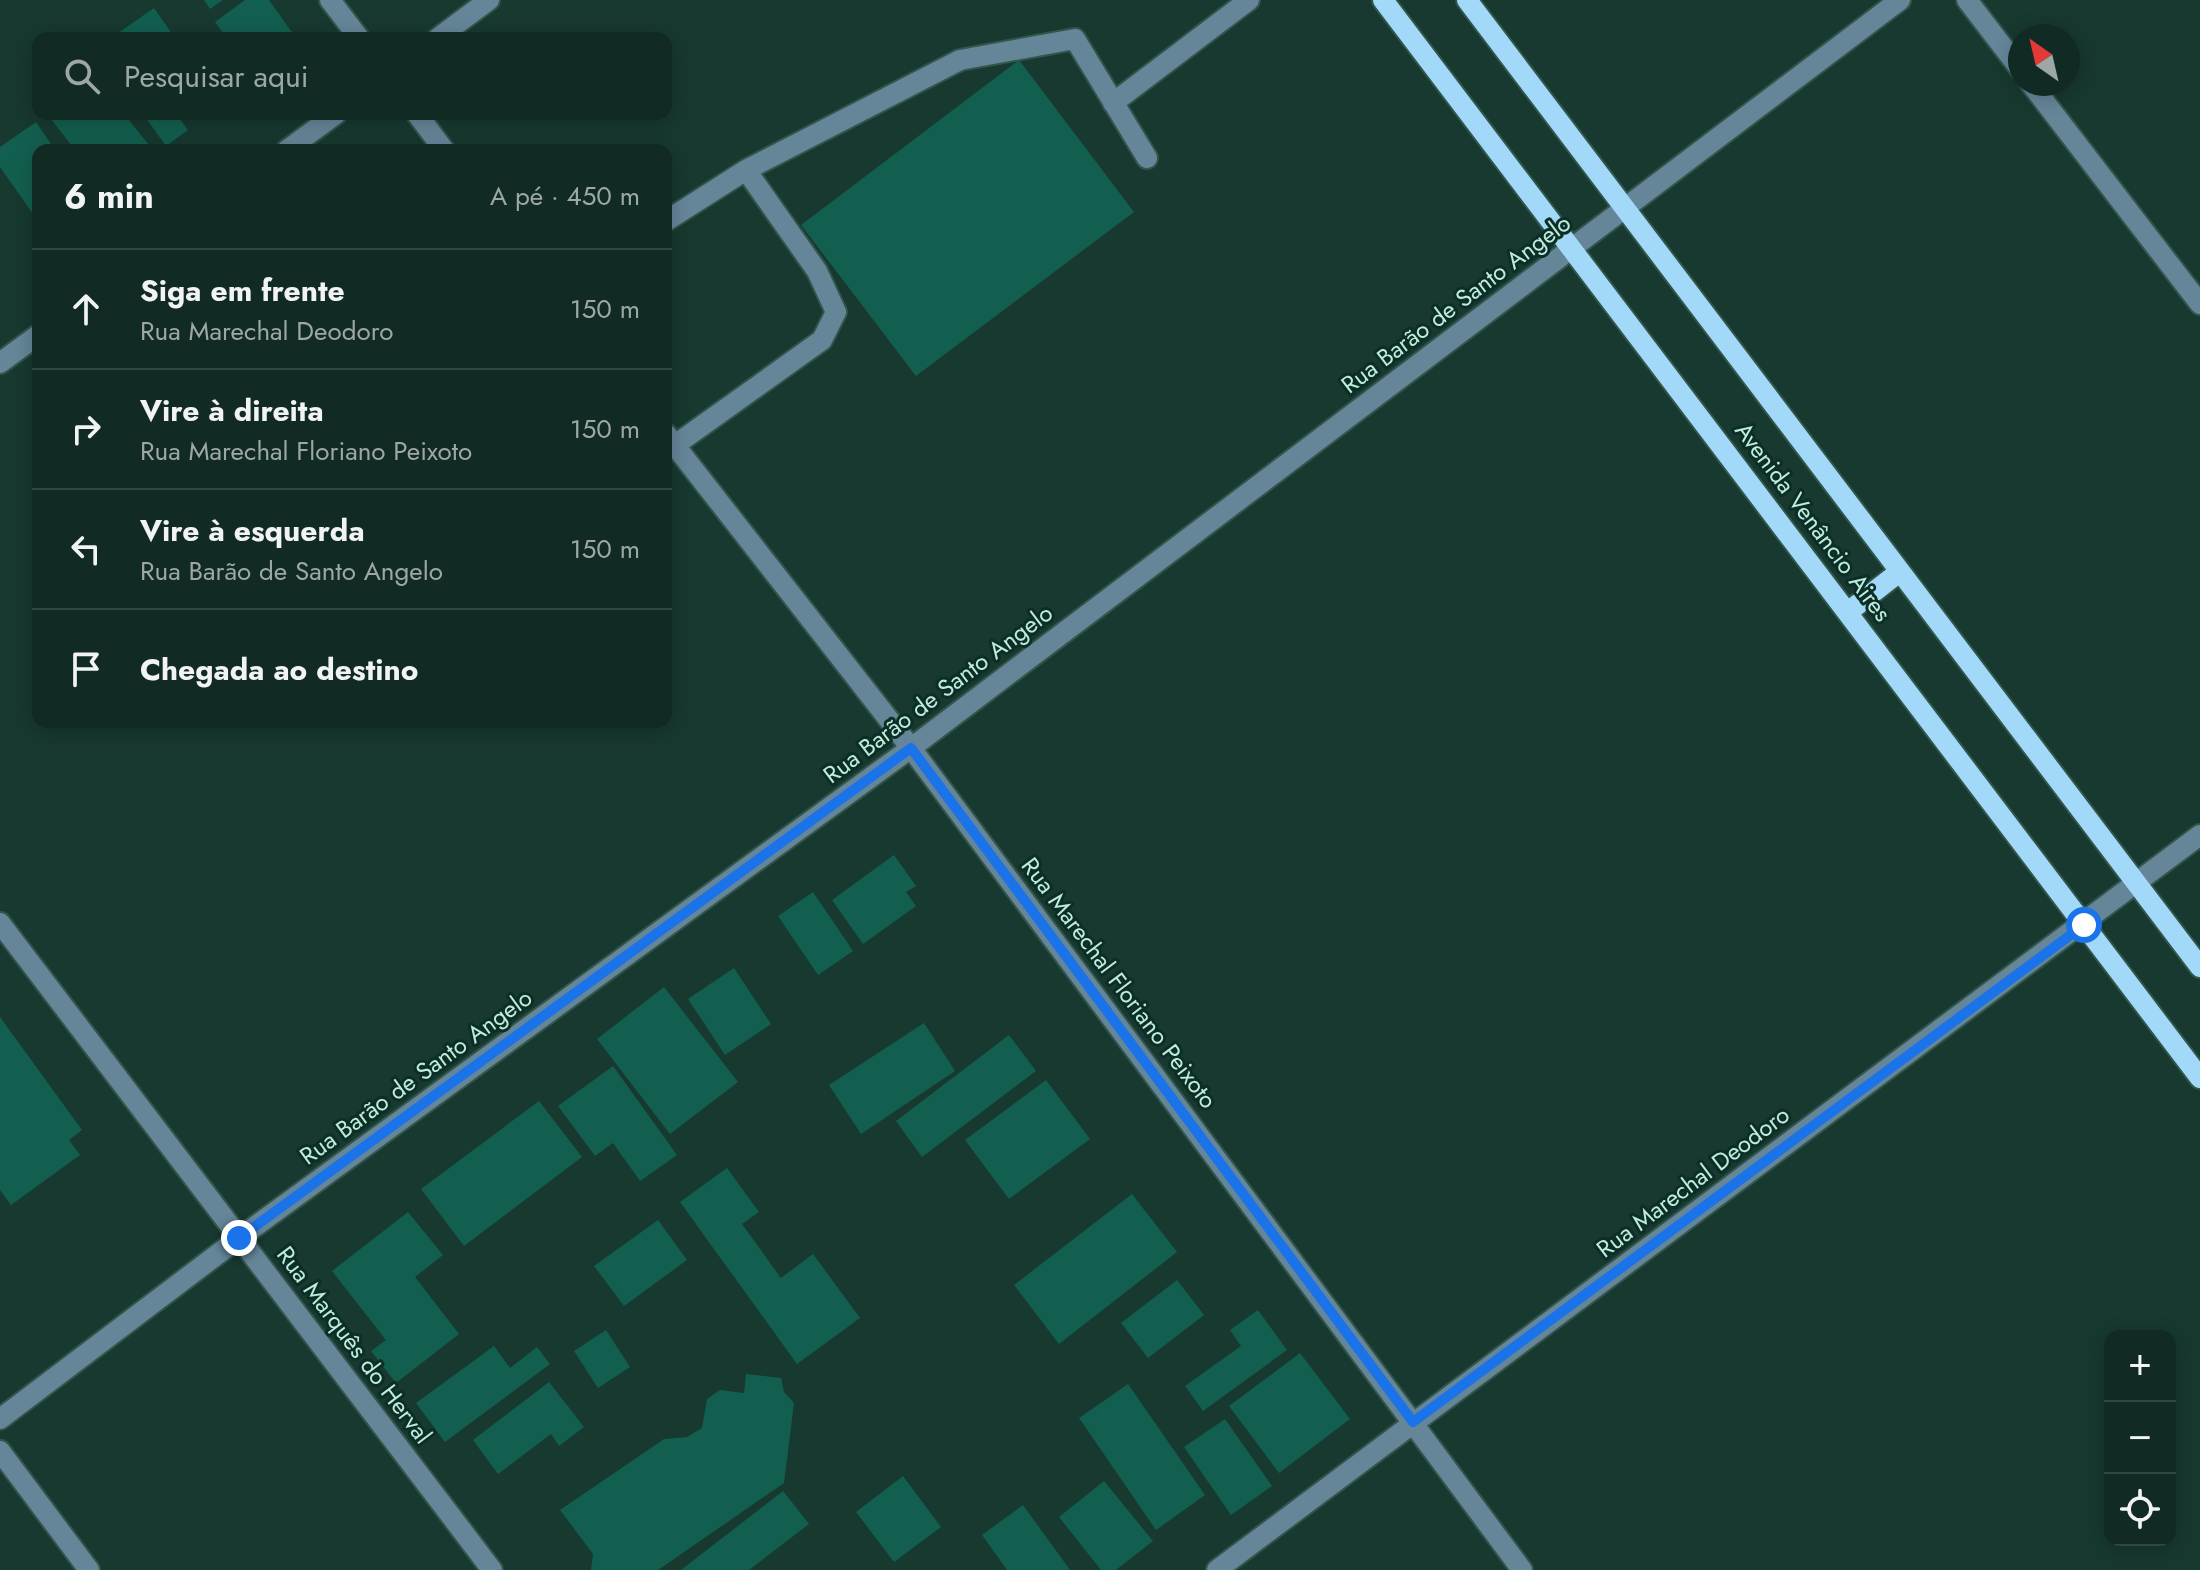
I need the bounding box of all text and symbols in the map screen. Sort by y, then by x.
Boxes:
north arrow [2008,24,2080,96]
search box [32,32,672,120]
icon: search [60,54,104,98]
text: Pesquisar aqui [124,55,309,98]
text: 6 min [64,172,154,221]
text: A pé · 450 m [490,177,640,215]
street label: Rua Barão de Santo Angelo [1334,205,1578,402]
text: Siga em frente [140,269,345,312]
icon: ahead [64,287,108,331]
text: 150 m [570,290,640,328]
text: Rua Marechal Deodoro [140,312,393,350]
text: Vire à direita [140,389,324,432]
icon: right [64,407,108,451]
text: 150 m [570,410,640,448]
street label: Avenida Venâncio Aires [1727,415,1900,629]
text: Rua Marechal Floriano Peixoto [140,432,472,470]
text: Vire à esquerda [140,509,365,552]
icon: left [64,527,108,571]
text: 150 m [570,530,640,568]
text: Rua Barão de Santo Angelo [140,552,443,590]
street label: Rua Barão de Santo Angelo [816,595,1060,792]
icon: arrive [64,647,108,691]
text: Chegada ao destino [140,648,418,691]
street label: Rua Marechal Floriano Peixoto [1013,850,1226,1116]
route start [2066,907,2102,943]
street label: Rua Barão de Santo Angelo [292,980,539,1173]
street label: Rua Marechal Deodoro [1589,1097,1797,1266]
route end [221,1220,257,1256]
street label: Rua Marquês do Herval [268,1239,440,1451]
map controls [2104,1330,2176,1546]
button: + [2104,1330,2176,1402]
button: − [2104,1402,2176,1474]
button: locate [2104,1474,2176,1546]

